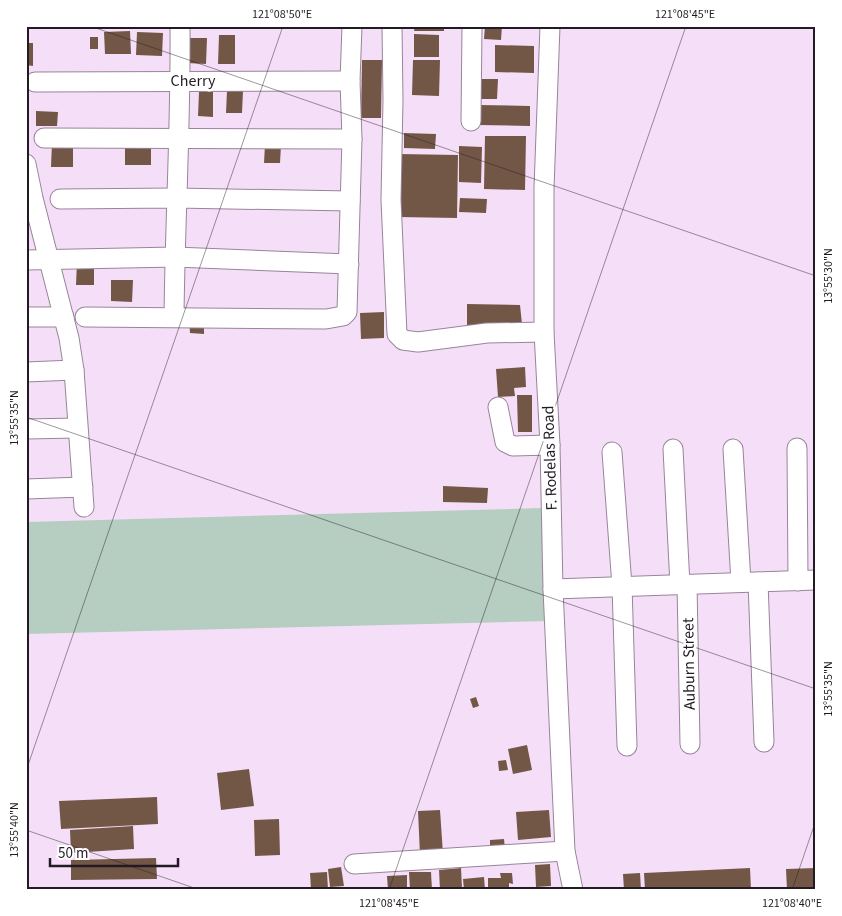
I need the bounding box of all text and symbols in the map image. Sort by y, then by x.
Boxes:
text: 121°08'50"E [252,6,312,23]
text: 121°08'45"E [655,6,715,23]
street label: Cherry [171,70,216,92]
text: 13°55'30"N [820,248,837,304]
text: 13°55'35"N [6,390,23,446]
street label: F. Rodelas Road [537,405,563,511]
street label: Auburn Street [677,617,701,710]
text: 13°55'35"N [820,661,837,717]
text: 13°55'40"N [6,802,23,858]
scale bar [50,836,178,868]
text: 50 m [58,843,88,864]
text: 121°08'45"E [359,895,419,912]
text: 121°08'40"E [762,895,822,912]

